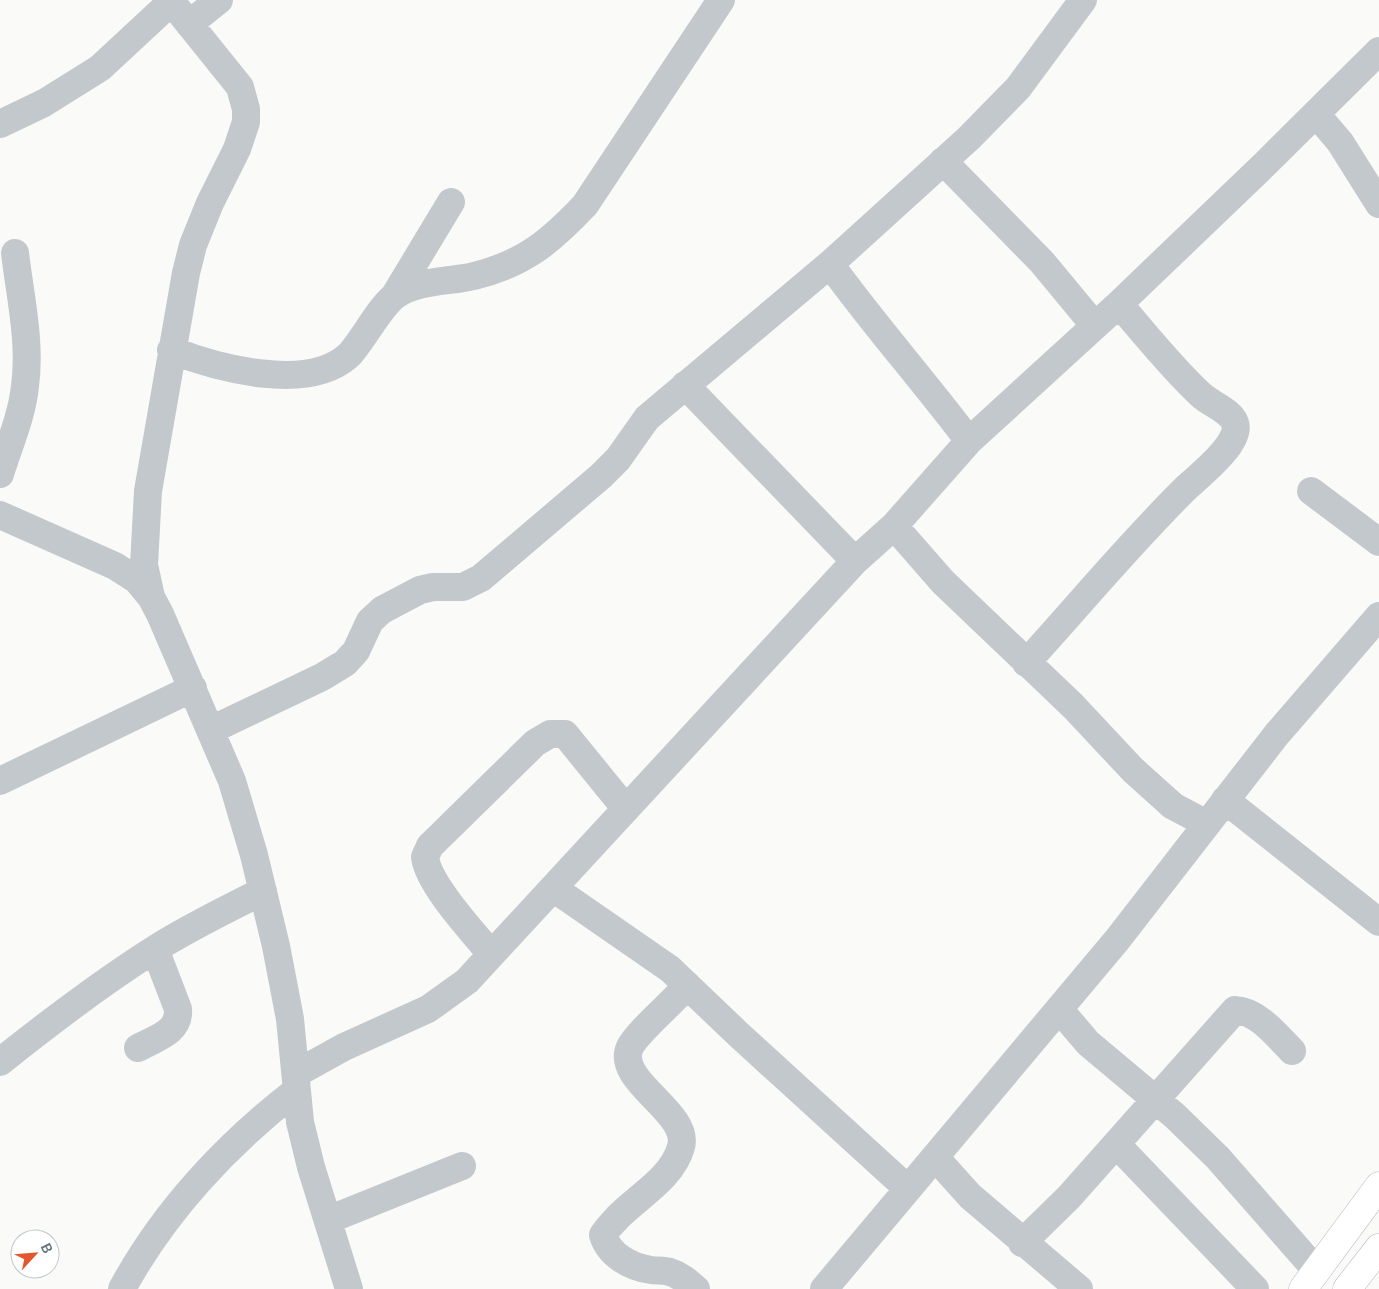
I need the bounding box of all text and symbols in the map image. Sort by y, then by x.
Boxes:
north arrow [10,1229,60,1279]
text: B [37,1240,57,1256]

